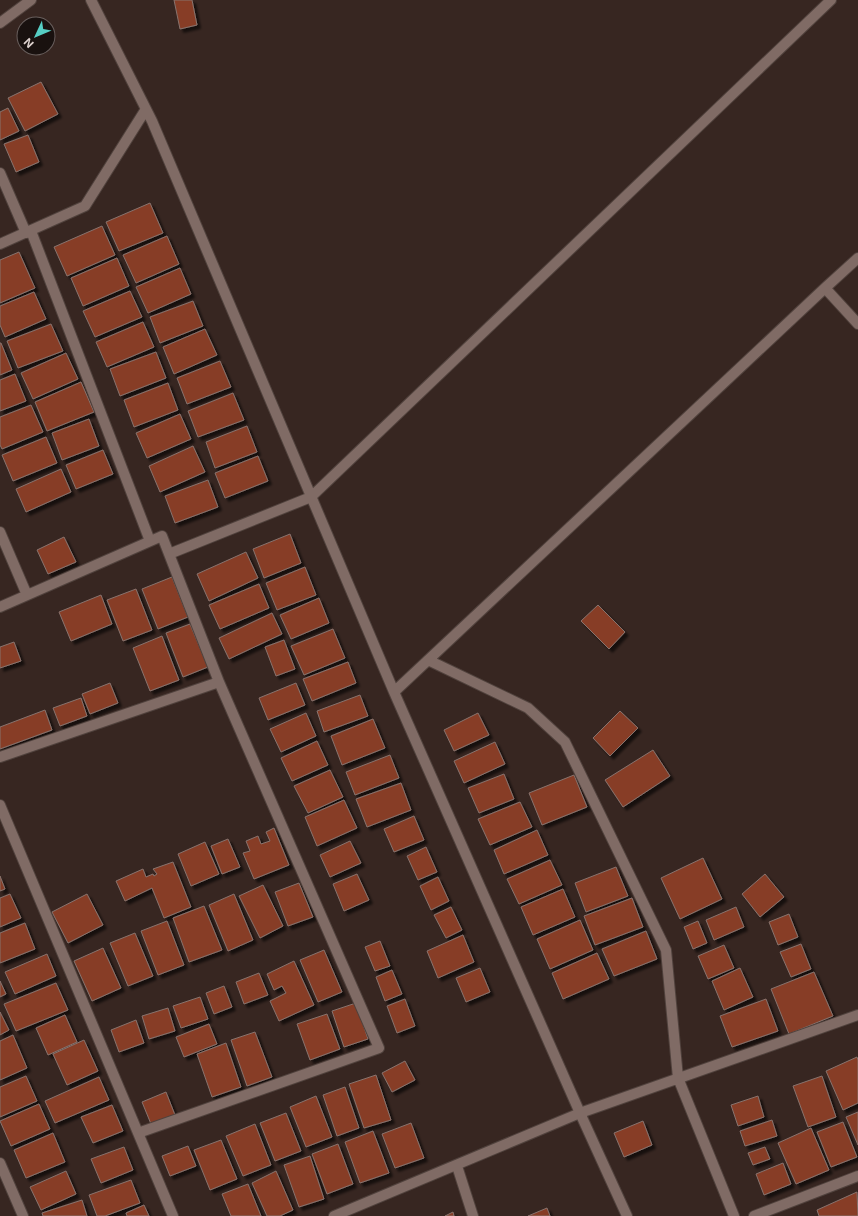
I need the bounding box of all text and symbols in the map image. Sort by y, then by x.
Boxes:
north arrow [16,16,56,56]
text: N [21,35,37,51]

